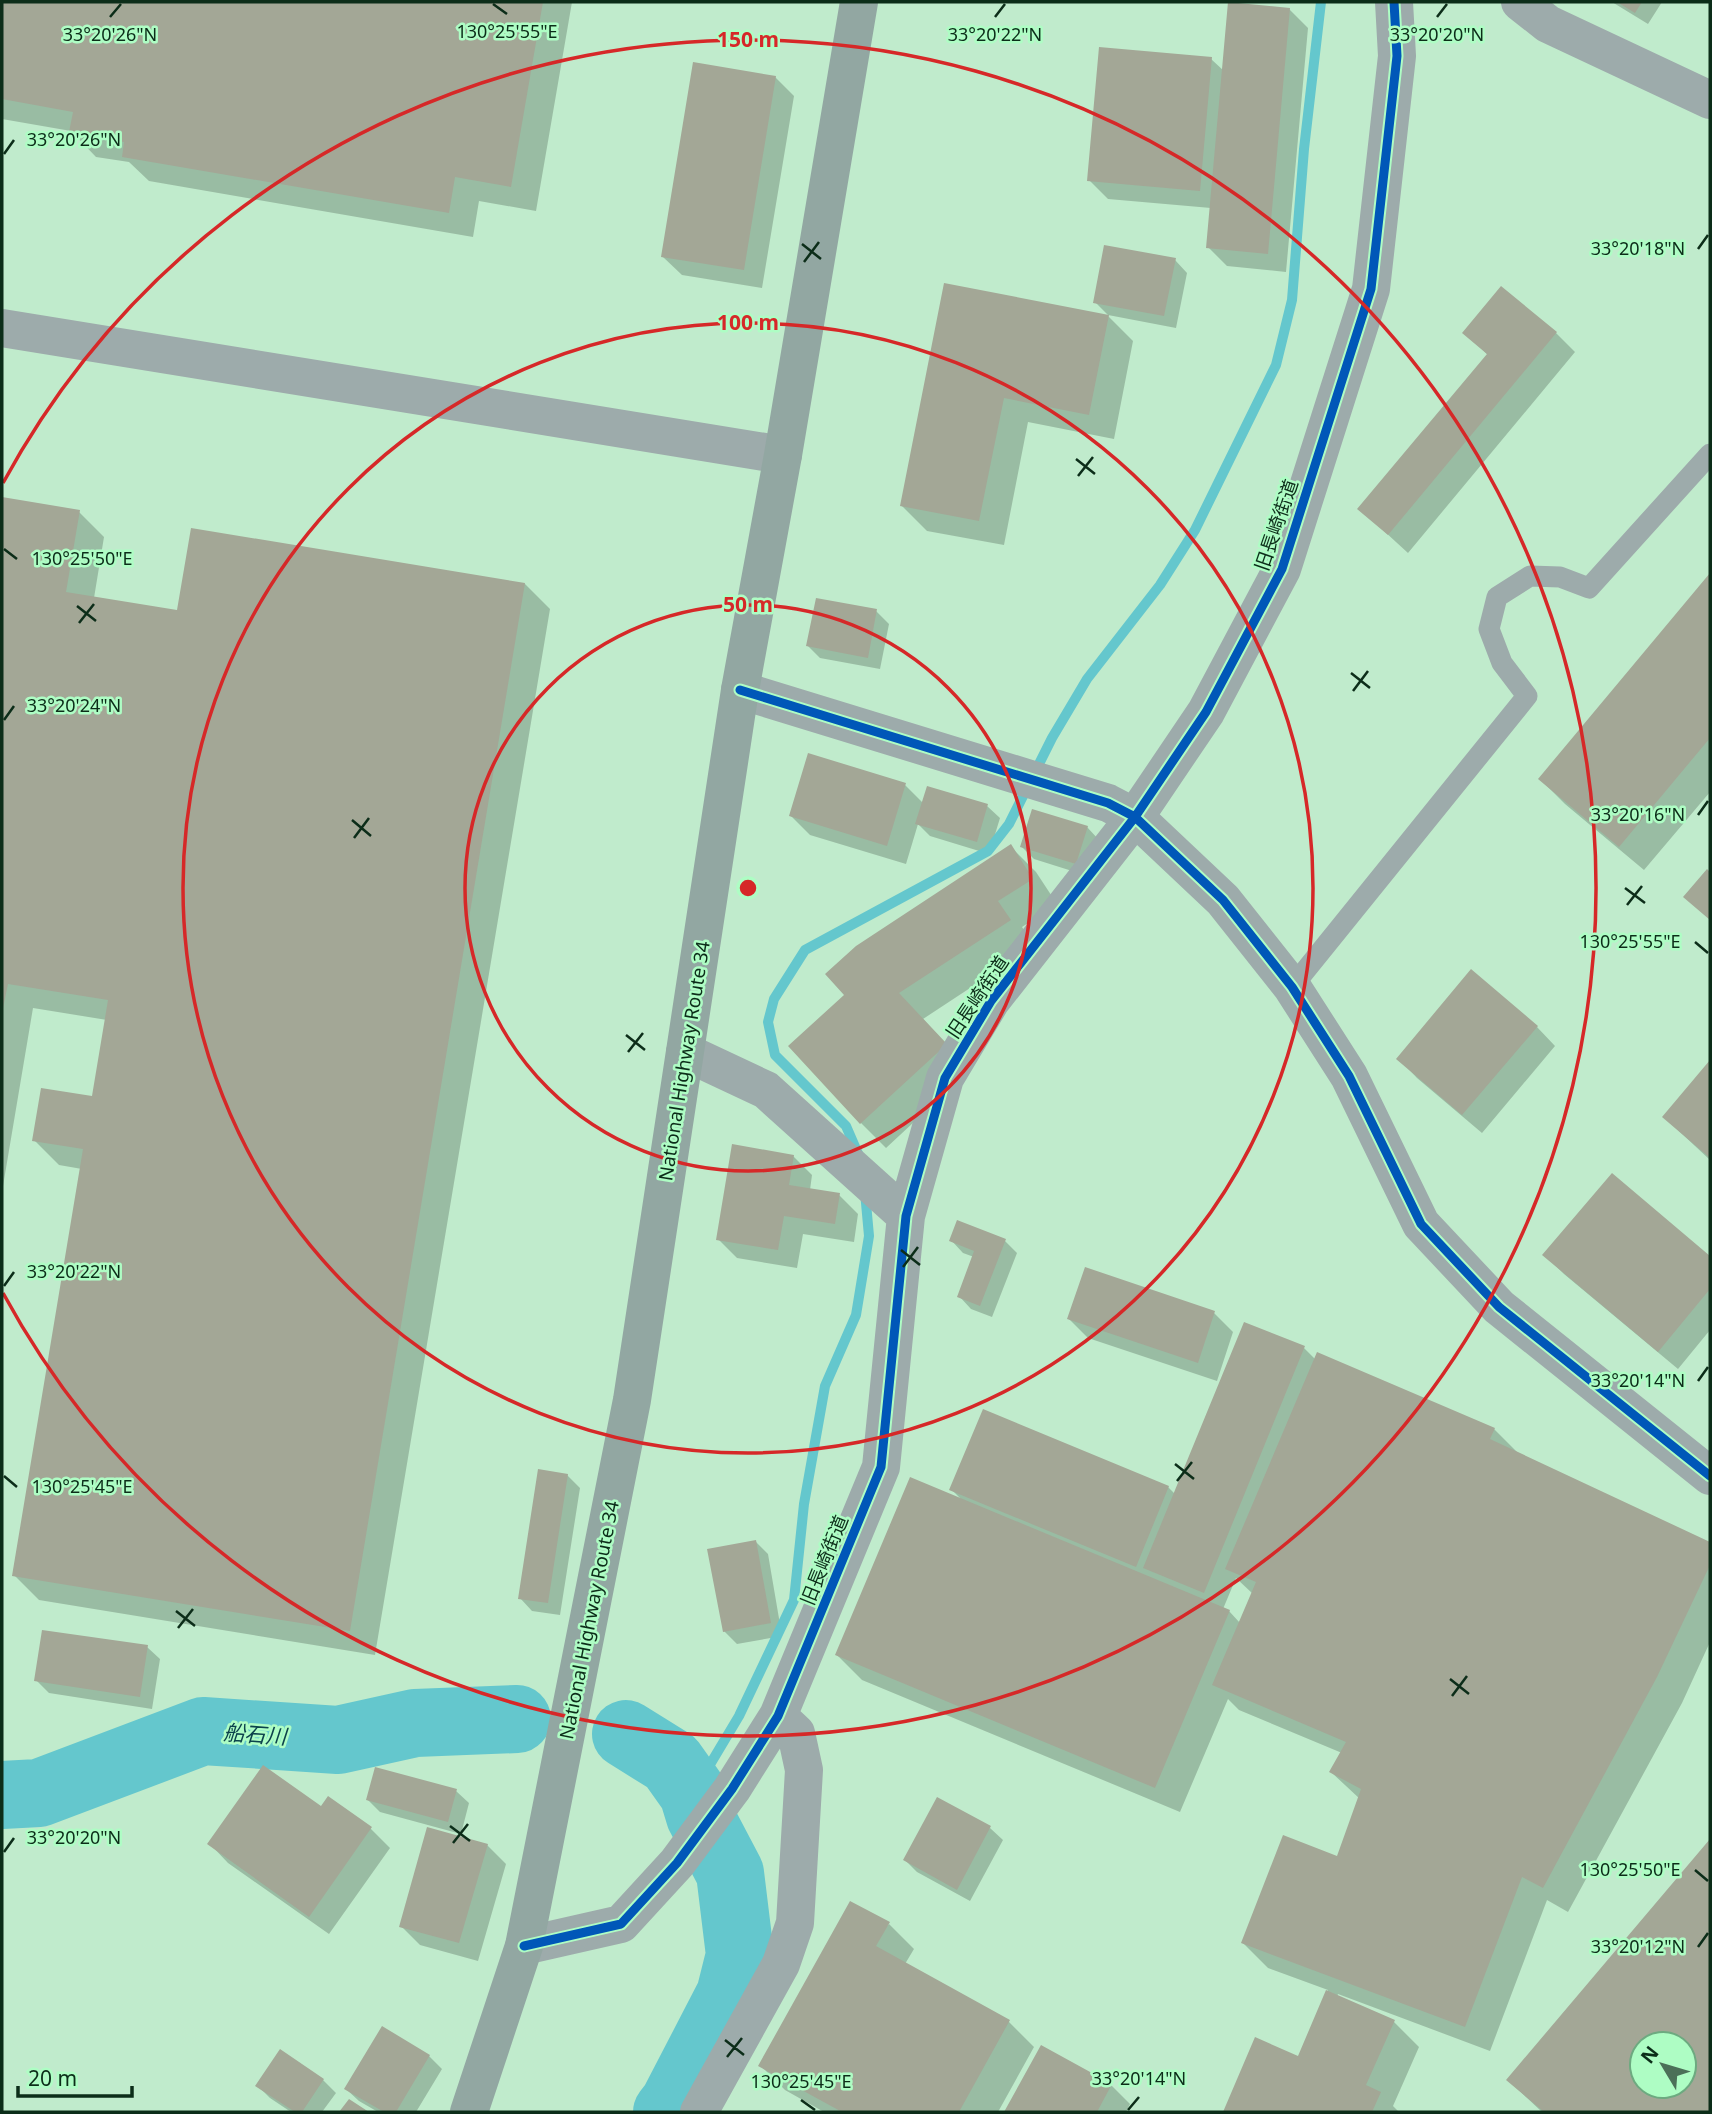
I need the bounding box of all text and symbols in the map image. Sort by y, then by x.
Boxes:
text: 130°25'55"E [456,19,558,43]
text: 33°20'26"N [63,22,157,46]
text: 33°20'22"N [948,22,1042,46]
text: 33°20'20"N [1390,22,1484,46]
text: 150 m [717,25,779,53]
text: 33°20'26"N [27,127,121,151]
text: 33°20'18"N [1591,236,1685,260]
text: 100 m [717,308,779,336]
street label: 旧長崎街道 [1248,476,1304,574]
text: 130°25'50"E [31,546,133,570]
text: 50 m [723,590,773,618]
text: 33°20'24"N [27,693,121,717]
text: 33°20'16"N [1591,802,1685,826]
centre of rings [736,876,760,900]
text: 130°25'55"E [1579,929,1681,953]
street label: National Highway Route 34 [652,939,716,1183]
street label: 旧長崎街道 [940,950,1014,1044]
text: 33°20'22"N [27,1259,121,1283]
text: 33°20'14"N [1591,1368,1685,1392]
text: 130°25'45"E [31,1474,133,1498]
street label: National Highway Route 34 [553,1498,625,1742]
street label: 旧長崎街道 [794,1511,854,1609]
water label: 船石川 [223,1718,289,1750]
text: 33°20'20"N [27,1825,121,1849]
text: 130°25'50"E [1579,1857,1681,1881]
text: 33°20'12"N [1591,1934,1685,1958]
north arrow [1628,2030,1698,2100]
text: N [1635,2040,1665,2069]
scale bar [18,2054,131,2098]
text: 20 m [28,2064,77,2092]
text: 33°20'14"N [1092,2066,1186,2090]
text: 130°25'45"E [750,2069,852,2093]

